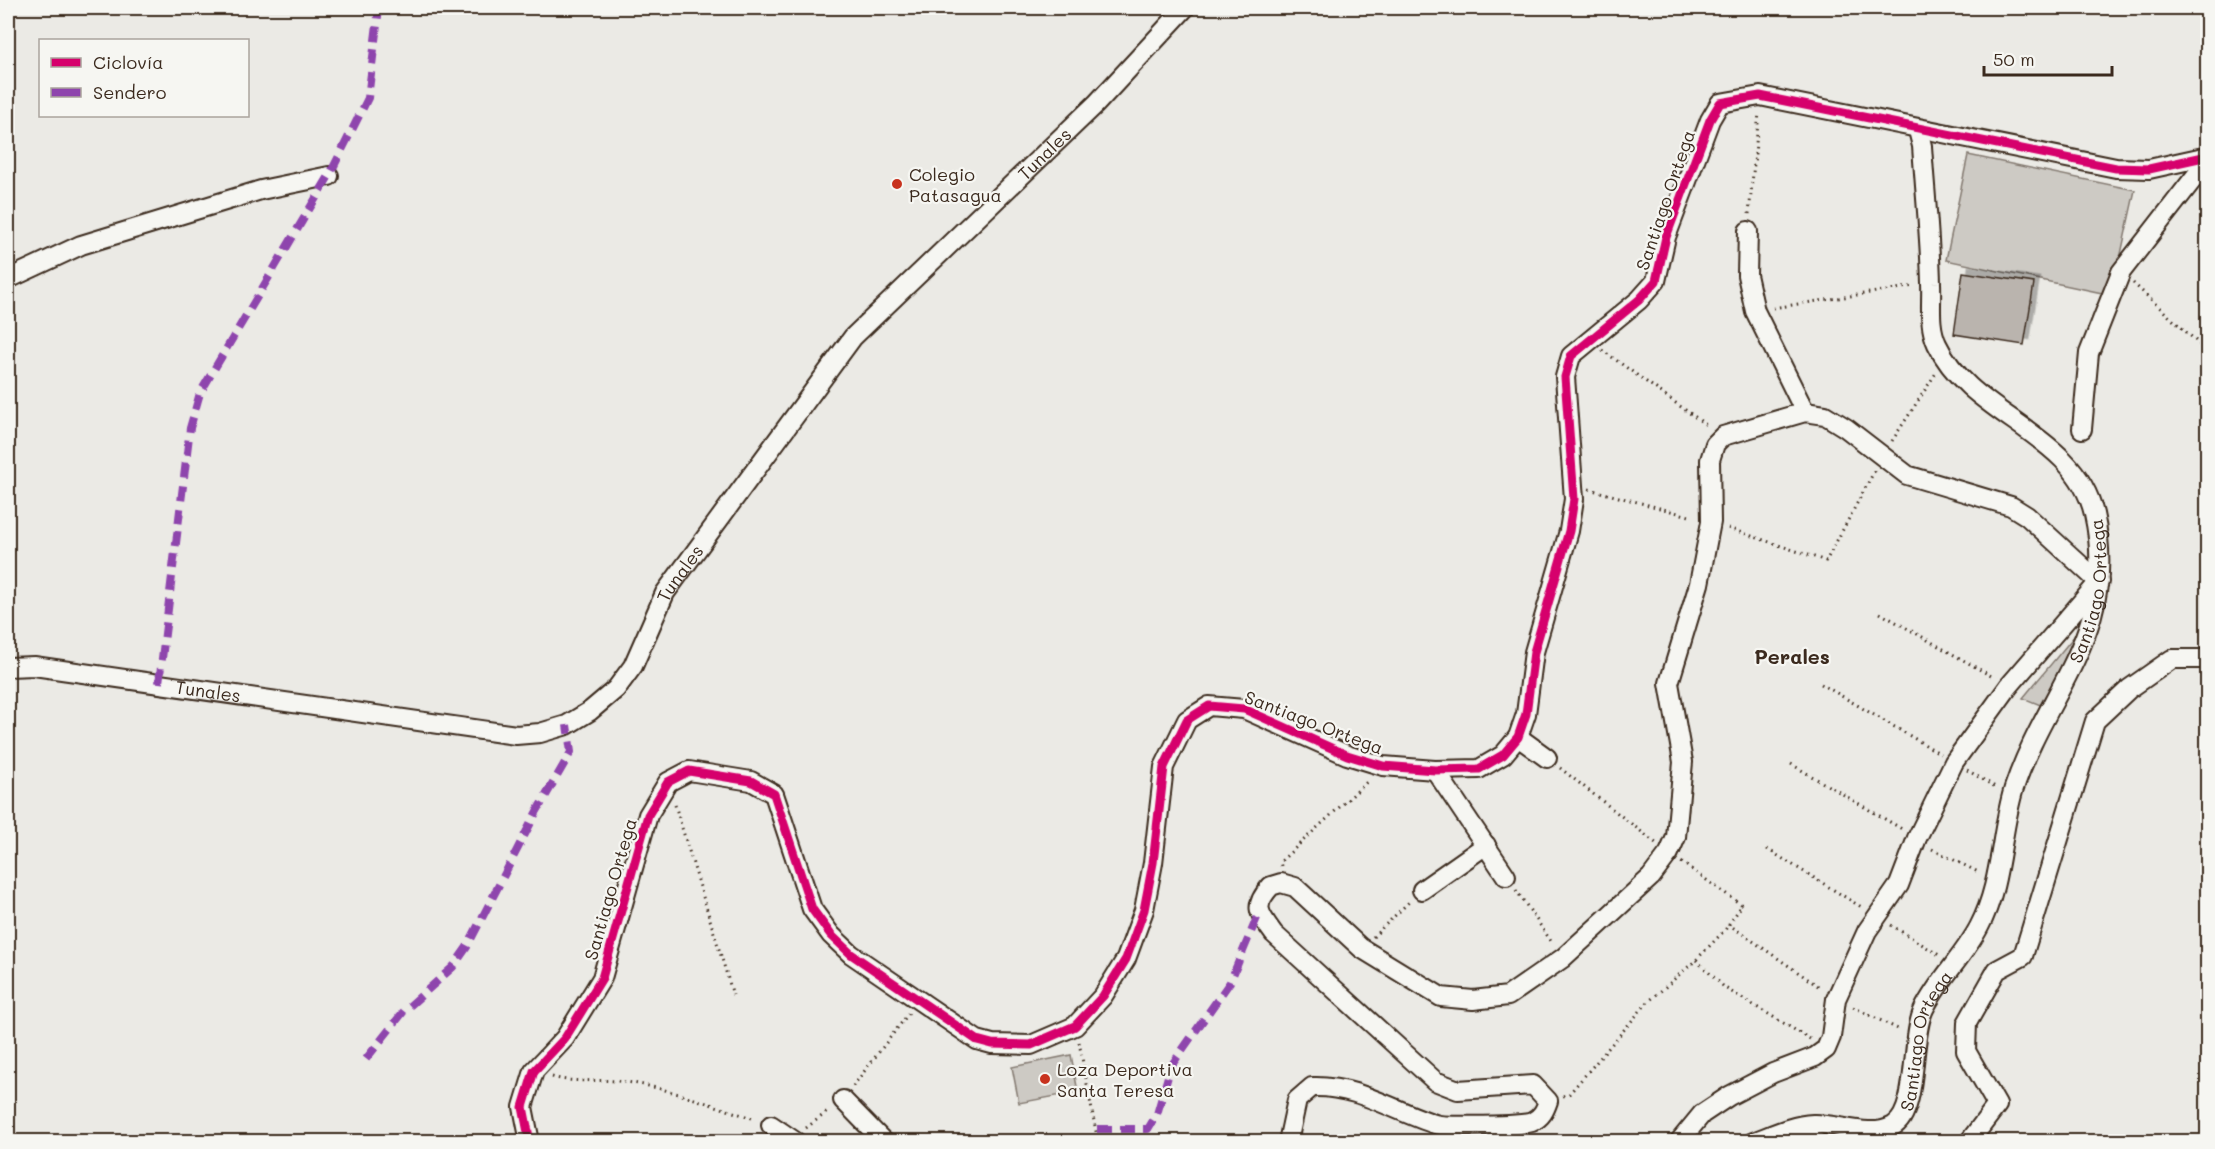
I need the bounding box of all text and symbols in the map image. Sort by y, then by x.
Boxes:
legend [39,39,249,117]
scale bar [1984,39,2112,77]
text: 50 m [1993,47,2035,71]
text: Ciclovía [93,50,164,74]
text: Sendero [93,80,167,104]
street label: Tunales [1012,122,1076,185]
street label: Santiago Ortega [1630,127,1700,273]
place label: Colegio Patasagua [909,162,1002,207]
marker: Colegio Patasagua [890,177,904,191]
street label: Santiago Ortega [2063,517,2112,667]
street label: Tunales [651,540,709,605]
district label: Perales [1754,643,1830,669]
street label: Tunales [174,674,242,707]
street label: Santiago Ortega [1241,684,1387,760]
street label: Santiago Ortega [578,815,642,963]
street label: Santiago Ortega [1894,965,1957,1114]
place label: Loza Deportiva Santa Teresa [1057,1057,1193,1102]
marker: Loza Deportiva Santa Teresa [1038,1072,1052,1086]

